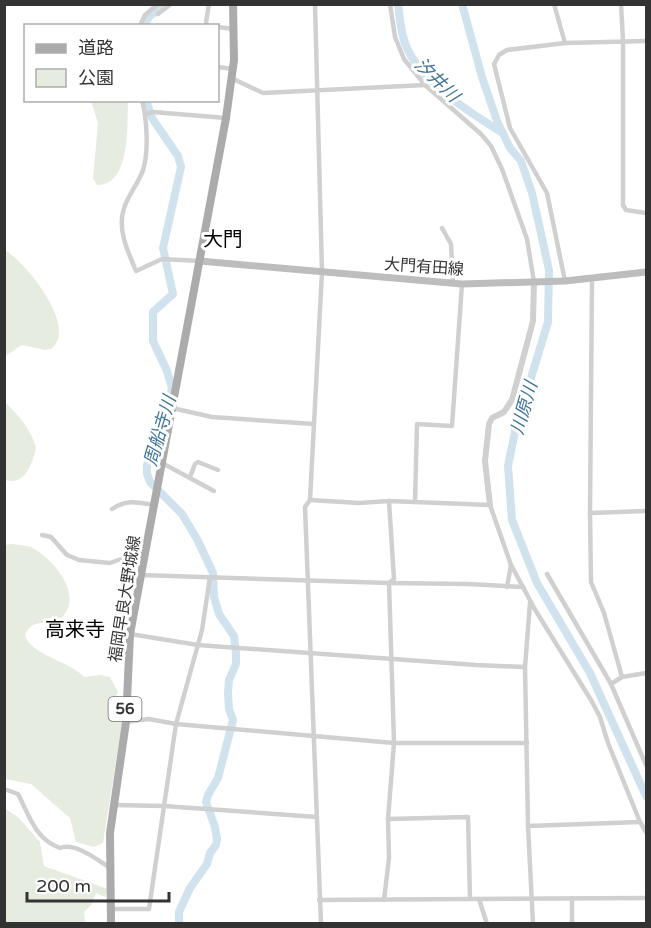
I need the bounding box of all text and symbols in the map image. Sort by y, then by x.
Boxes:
legend [24,24,219,102]
text: 道路 [78,37,114,59]
water label: 汐井川 [410,53,466,108]
text: 公園 [78,67,114,89]
district label: 大門 [203,228,243,252]
street label: 大門有田線 [383,254,465,280]
water label: 川原川 [506,377,543,437]
water label: 周船寺川 [140,391,181,469]
street label: 福岡早良大野城線 [105,534,145,664]
district label: 高来寺 [45,618,105,642]
road number: 56 [108,697,142,721]
scale bar [27,865,170,903]
text: 200 m [36,875,91,897]

